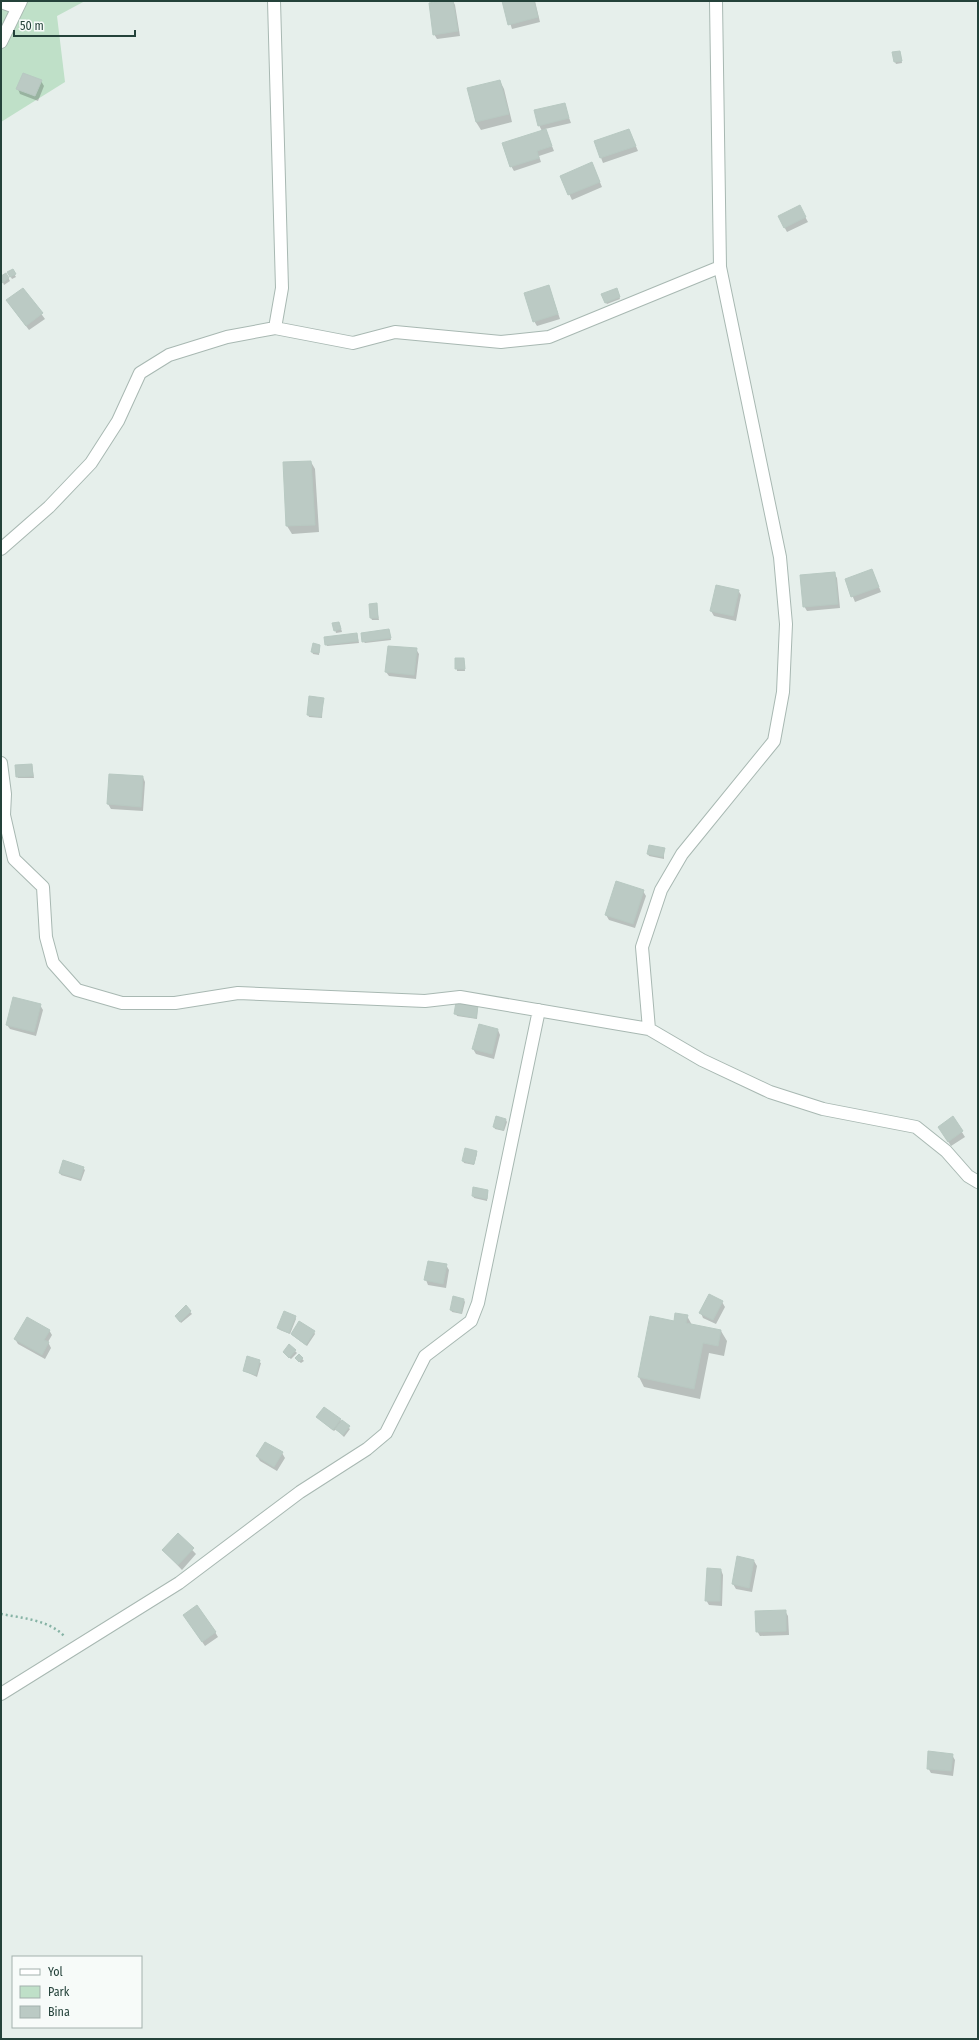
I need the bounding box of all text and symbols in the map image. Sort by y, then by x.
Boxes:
scale bar [14,12,135,38]
text: 50 m [20,19,44,33]
legend [12,1956,142,2028]
text: Yol [48,1965,63,1979]
text: Park [48,1985,70,1999]
text: Bina [48,2005,70,2019]

